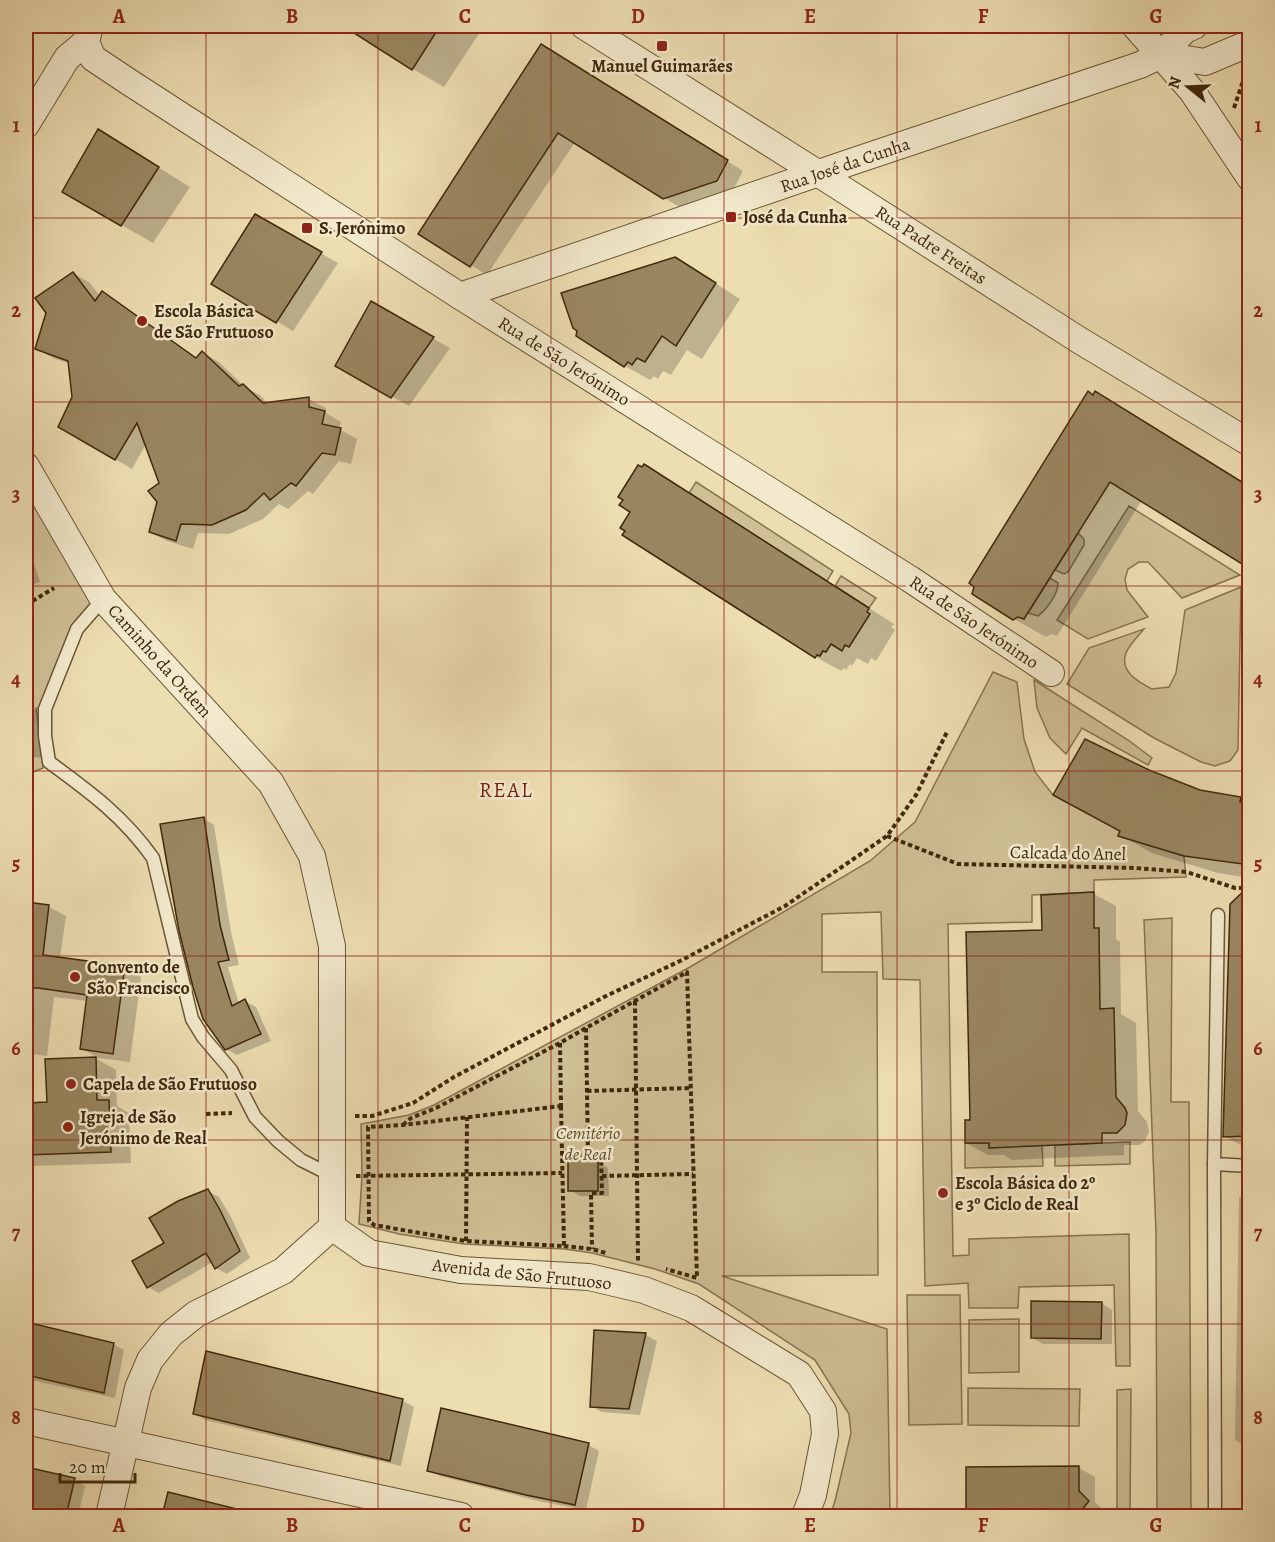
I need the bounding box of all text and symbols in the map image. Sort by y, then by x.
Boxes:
text: A [112,3,126,30]
text: B [286,3,298,30]
text: C [459,3,471,30]
text: D [631,3,645,30]
text: E [804,3,816,30]
text: F [978,3,989,30]
text: G [1149,3,1163,30]
marker: Manuel Guimarães [655,39,669,53]
place label: Manuel Guimarães [591,54,733,78]
north arrow [1158,57,1218,117]
text: N [1162,73,1187,92]
text: 1 [12,112,20,139]
text: 1 [1254,112,1262,139]
street label: Rua José da Cunha [777,131,914,198]
street label: Rua Padre Freitas [871,200,991,290]
place label: José da Cunha [743,205,848,229]
marker: José da Cunha [724,210,738,224]
place label: S. Jerónimo [319,216,405,240]
marker: S. Jerónimo [300,221,314,235]
text: 2 [11,297,21,324]
text: 2 [1253,297,1263,324]
place label: Escola Básica de São Frutuoso [154,299,274,344]
street label: Rua de São Jerónimo [493,311,635,411]
marker: Escola Básica de São Frutuoso [135,314,149,328]
text: 3 [12,481,20,508]
text: 3 [1254,481,1262,508]
street label: Rua de São Jerónimo [905,570,1043,674]
street label: Caminho da Ordem [102,599,218,723]
text: 4 [11,666,21,693]
text: 4 [1253,666,1263,693]
district label: REAL [479,776,533,804]
street label: Calcada do Anel [1010,840,1127,866]
text: 5 [12,850,20,877]
text: 5 [1254,850,1262,877]
place label: Convento de São Francisco [87,955,190,1000]
marker: Convento de São Francisco [68,970,82,984]
text: 6 [11,1035,21,1062]
text: 6 [1253,1035,1263,1062]
place label: Capela de São Frutuoso [83,1072,257,1096]
marker: Capela de São Frutuoso [64,1077,78,1091]
place label: Igreja de São Jerónimo de Real [80,1105,207,1150]
marker: Igreja de São Jerónimo de Real [61,1120,75,1134]
park label: Cemitério de Real [556,1121,620,1166]
place label: Escola Básica do 2º e 3º Ciclo de Real [955,1171,1095,1216]
marker: Escola Básica do 2º e 3º Ciclo de Real [936,1186,950,1200]
text: 7 [12,1219,21,1246]
text: 7 [1254,1219,1263,1246]
street label: Avenida de São Frutuoso [430,1253,613,1295]
text: 8 [11,1404,21,1431]
text: 8 [1253,1404,1263,1431]
scale bar [60,1446,135,1484]
text: 20 m [69,1455,106,1479]
text: A [112,1512,126,1539]
text: B [286,1512,298,1539]
text: C [459,1512,471,1539]
text: D [631,1512,645,1539]
text: E [804,1512,816,1539]
text: F [978,1512,989,1539]
text: G [1149,1512,1163,1539]

